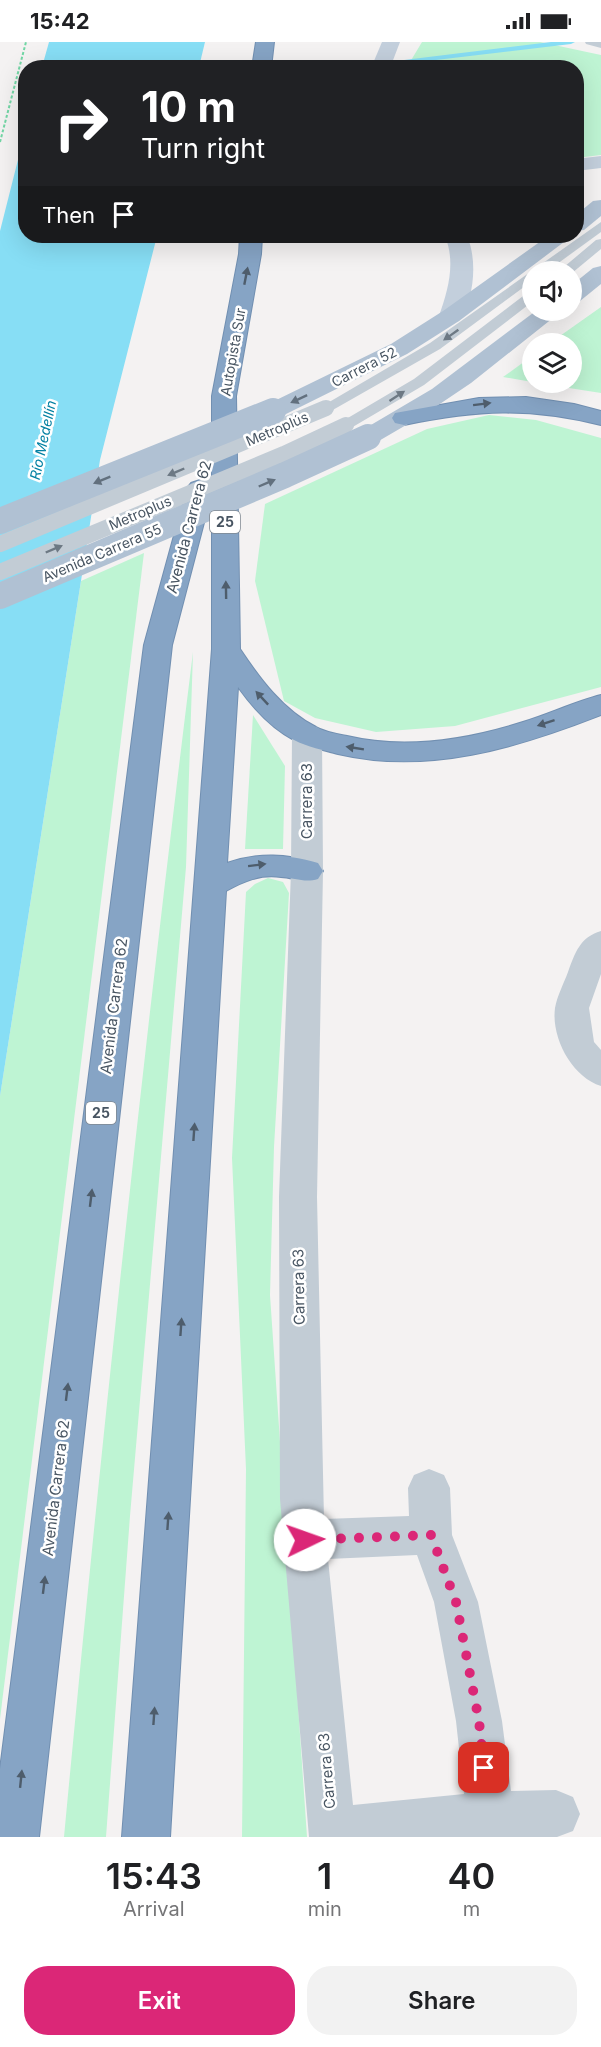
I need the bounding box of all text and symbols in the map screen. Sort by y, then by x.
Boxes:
text: 15:42 [30,8,90,34]
text: 10 m [141,81,236,132]
icon: right [42,84,120,162]
text: Turn right [141,132,265,165]
icon: arrive [107,198,140,231]
text: Then [42,202,95,228]
map controls [522,261,582,393]
button: sound [522,261,582,321]
one-way arrow [242,267,251,286]
street label: Autopista Sur [216,307,249,397]
one-way arrow [444,329,460,341]
button: layers [522,333,582,393]
street label: Carrera 52 [328,343,399,390]
one-way arrow [389,390,405,402]
one-way arrow [290,395,307,404]
water label: Río Medellín [26,399,59,481]
one-way arrow [472,399,491,409]
street label: Metroplús [243,408,311,449]
street label: Avenida Carrera 62 [162,458,215,595]
one-way arrow [166,467,184,477]
one-way arrow [93,476,111,485]
one-way arrow [258,478,276,488]
street label: Metroplus [106,492,174,533]
road number: 25 [210,511,240,533]
street label: Avenida Carrera 55 [40,520,164,585]
one-way arrow [45,544,63,553]
one-way arrow [221,581,231,600]
one-way arrow [256,691,269,706]
one-way arrow [537,719,555,729]
one-way arrow [345,743,364,752]
street label: Carrera 63 [297,763,316,839]
one-way arrow [247,861,266,870]
street label: Avenida Carrera 62 [96,937,131,1075]
road number: 25 [86,1102,116,1124]
one-way arrow [189,1123,199,1142]
one-way arrow [86,1188,96,1207]
street label: Carrera 63 [288,1249,309,1325]
one-way arrow [176,1317,185,1336]
one-way arrow [63,1382,72,1401]
street label: Avenida Carrera 62 [38,1419,73,1557]
position arrow [273,1508,337,1572]
one-way arrow [163,1512,172,1531]
one-way arrow [39,1576,48,1595]
one-way arrow [150,1706,159,1725]
street label: Carrera 63 [314,1732,339,1810]
pin [458,1742,509,1793]
icon: arrive [467,1751,500,1784]
one-way arrow [16,1769,26,1788]
text: 15:43 [106,1854,202,1898]
text: 1 [317,1854,332,1898]
text: 40 [448,1854,495,1898]
text: Arrival [123,1897,185,1921]
text: min [308,1897,342,1921]
text: m [463,1897,480,1921]
button: Exit [24,1966,295,2035]
button: Share [307,1966,577,2035]

